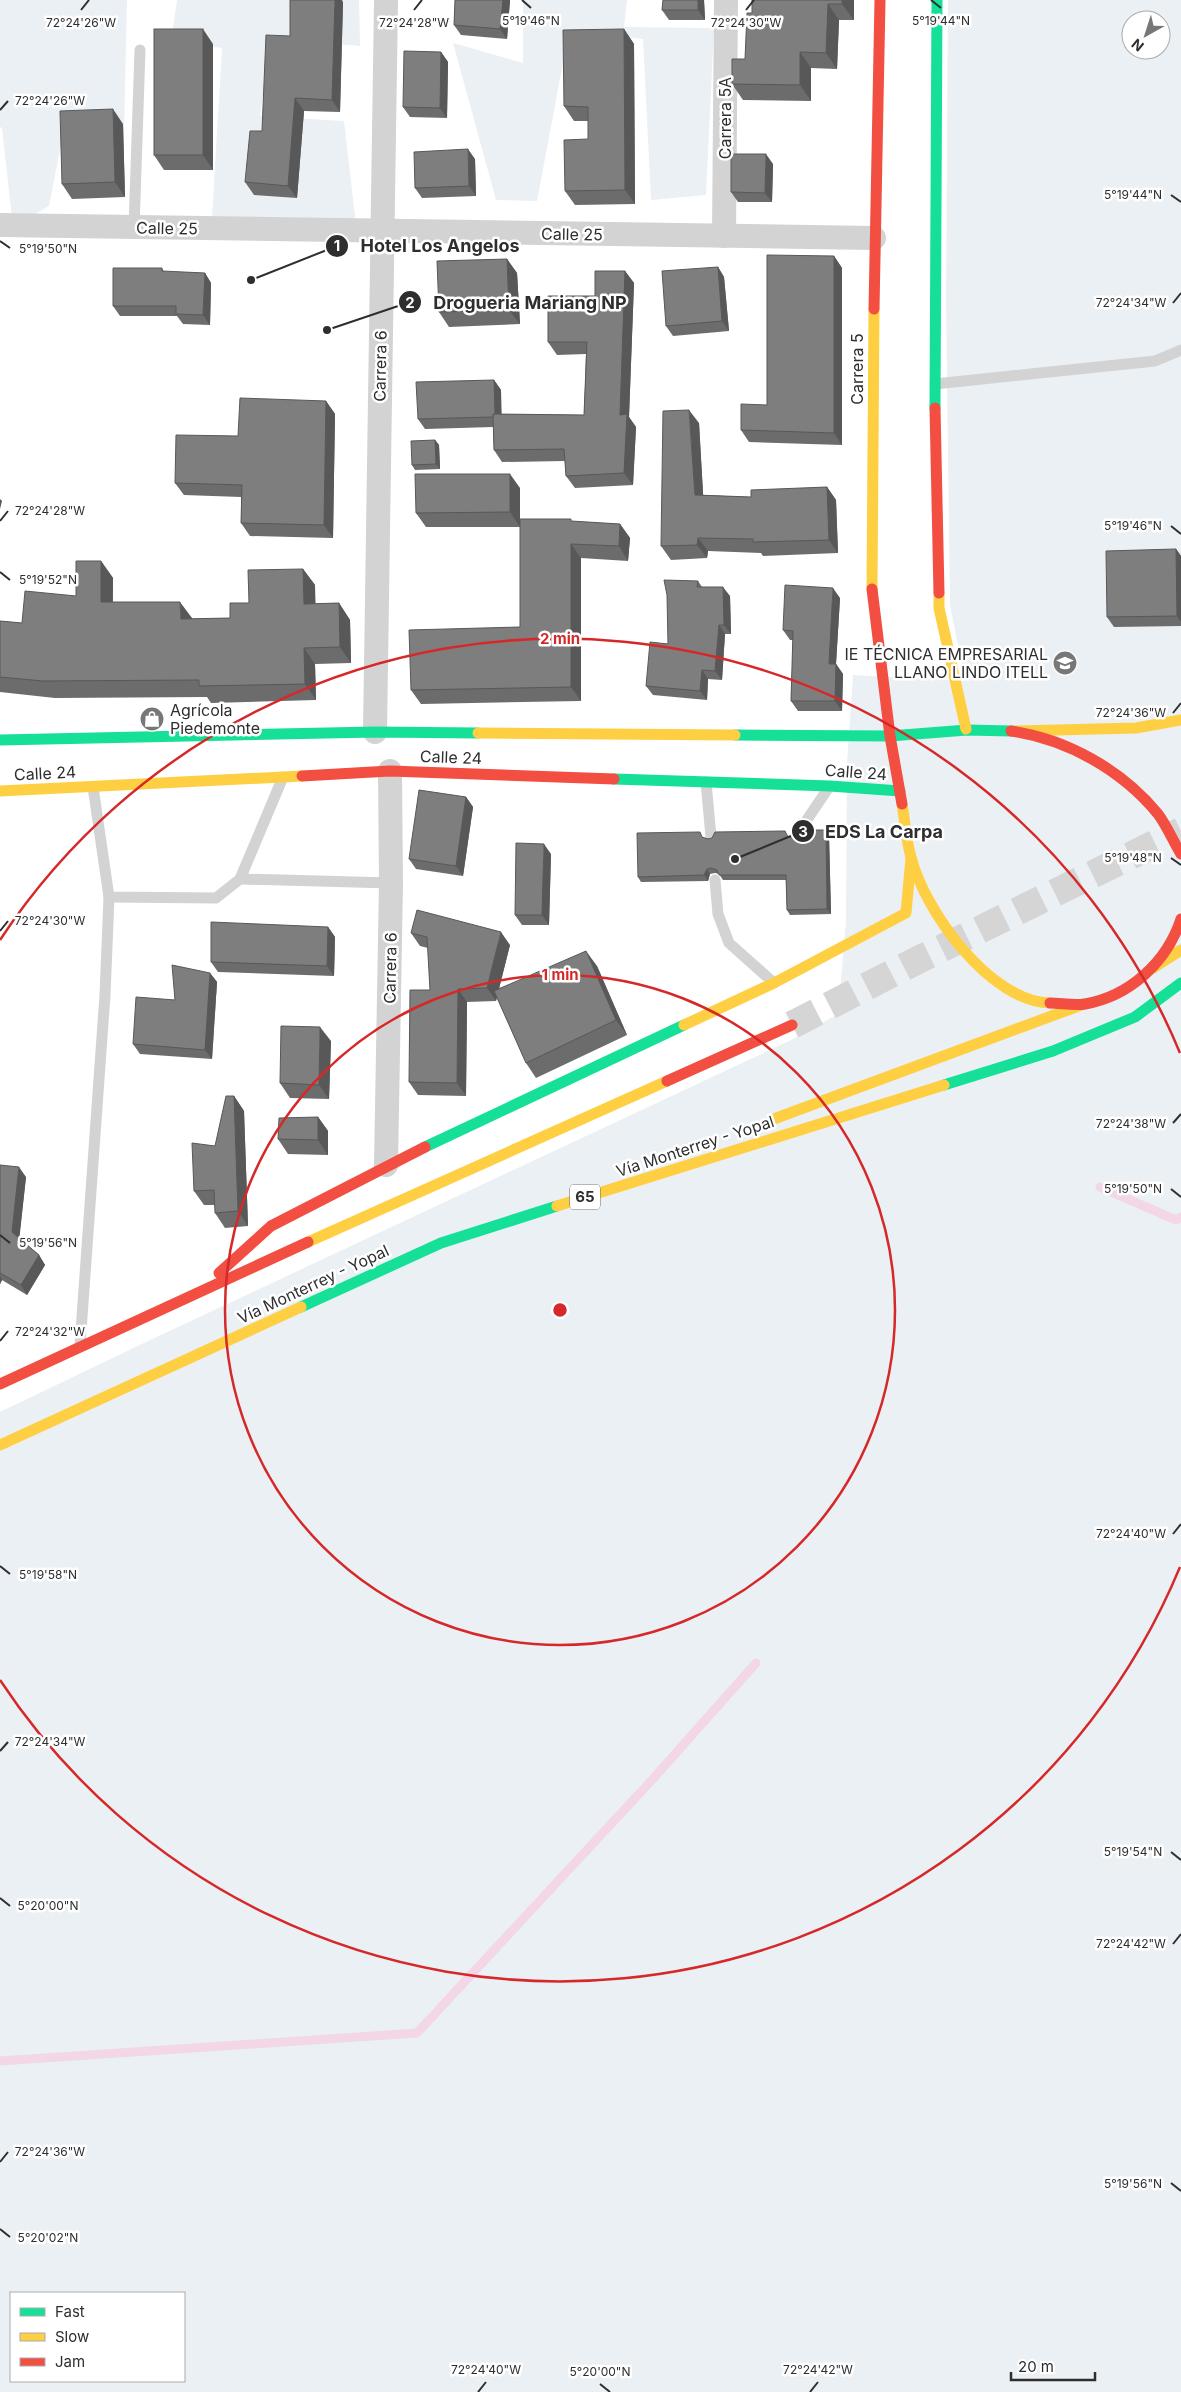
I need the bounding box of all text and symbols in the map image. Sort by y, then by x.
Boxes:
north arrow [1121,10,1171,60]
text: 5°19'46"N [502,13,560,28]
text: 5°19'44"N [912,13,970,28]
text: 72°24'26"W [46,15,116,30]
text: 72°24'28"W [379,15,449,30]
text: 72°24'30"W [711,15,781,30]
text: N [1128,36,1147,55]
street label: Carrera 5A [715,77,735,159]
text: 72°24'26"W [15,93,85,108]
text: 5°19'44"N [1104,187,1162,202]
street label: Calle 25 [136,217,198,239]
street label: Calle 25 [541,223,603,245]
callout: Hotel Los Angelos [325,230,529,263]
text: Hotel Los Angelos [360,235,520,256]
text: 1 [334,236,340,255]
text: 5°19'50"N [19,241,77,256]
callout: Drogueria Mariang NP [398,286,637,319]
text: Drogueria Mariang NP [433,292,627,313]
text: 2 [405,293,415,312]
text: 72°24'34"W [1096,295,1166,310]
street label: Carrera 6 [369,330,391,402]
street label: Carrera 5 [847,333,867,405]
text: 72°24'28"W [15,503,85,518]
text: 5°19'46"N [1104,518,1162,533]
text: 5°19'52"N [19,572,77,587]
text: 2 min [540,629,580,648]
place label: IE TÉCNICA EMPRESARIAL LLANO LINDO ITELL [845,644,1048,682]
school or university icon: IE TÉCNICA EMPRESARIAL LLANO LINDO ITELL [1052,650,1078,676]
place label: Agrícola Piedemonte [170,700,260,738]
text: 72°24'36"W [1096,705,1166,720]
shop icon: Agrícola Piedemonte [139,706,165,732]
street label: Calle 24 [420,746,482,768]
street label: Calle 24 [824,760,888,784]
street label: Calle 24 [13,761,77,785]
callout: EDS La Carpa [790,815,953,848]
text: EDS La Carpa [825,821,943,842]
text: 3 [798,822,808,841]
text: 5°19'48"N [1104,850,1162,865]
text: 72°24'30"W [15,913,85,928]
street label: Carrera 6 [379,932,401,1004]
text: 1 min [541,965,579,984]
street label: Vía Monterrey - Yopal [614,1111,776,1181]
text: 72°24'38"W [1096,1116,1166,1131]
text: 5°19'50"N [1104,1181,1162,1196]
road number: 65 [570,1184,600,1210]
text: 5°19'56"N [19,1235,77,1250]
street label: Vía Monterrey - Yopal [234,1240,392,1328]
centre of rings [551,1301,569,1319]
text: 72°24'32"W [15,1324,85,1339]
text: 72°24'40"W [1096,1526,1166,1541]
text: 5°19'58"N [19,1567,77,1582]
text: 72°24'34"W [15,1734,85,1749]
text: 5°19'54"N [1104,1844,1162,1859]
text: 5°20'00"N [17,1898,79,1913]
text: 72°24'42"W [1096,1936,1166,1951]
text: 72°24'36"W [15,2144,85,2159]
text: 5°19'56"N [1104,2176,1162,2191]
text: 5°20'02"N [18,2230,78,2245]
legend [10,2292,185,2382]
text: Fast [55,2302,85,2321]
text: Slow [55,2327,89,2346]
scale bar [1011,2350,1095,2382]
text: Jam [55,2352,85,2371]
text: 20 m [1018,2357,1054,2376]
text: 72°24'40"W [451,2362,521,2377]
text: 72°24'42"W [783,2362,853,2377]
text: 5°20'00"N [569,2364,631,2379]

